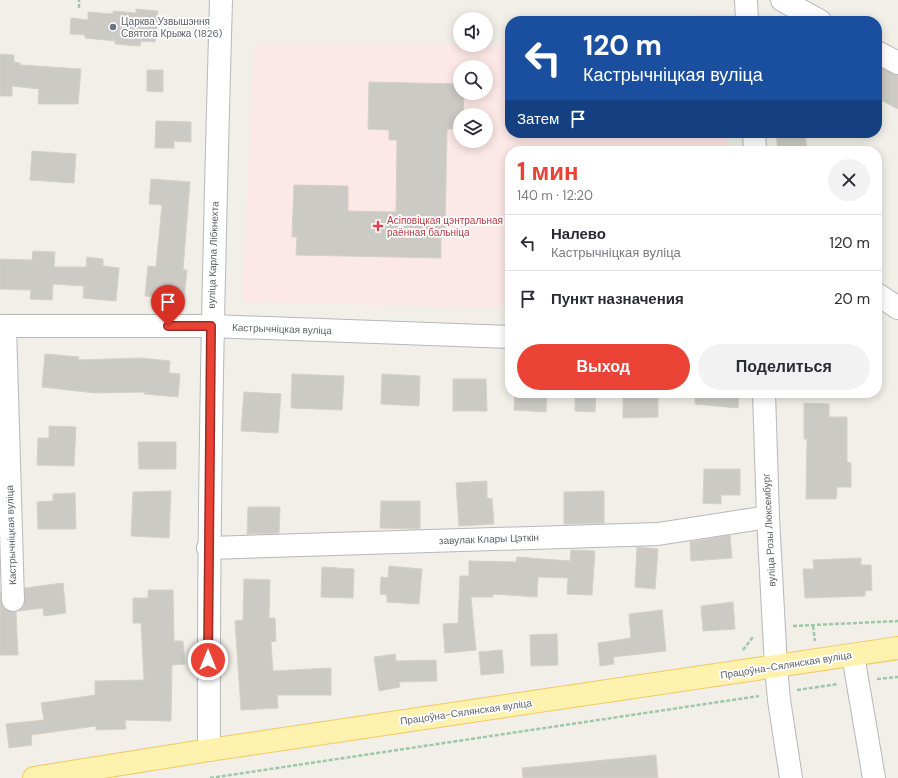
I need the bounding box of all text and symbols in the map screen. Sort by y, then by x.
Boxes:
map controls [453,12,493,148]
button: sound [453,12,493,52]
place label: Царква Узвышэння Святога Крыжа (1826) [121,15,223,40]
marker: Царква Узвышэння Святога Крыжа (1826) [108,22,118,32]
text: 120 m [583,27,662,64]
icon: left [517,32,569,84]
button: search [453,60,493,100]
text: Кастрычніцкая вуліца [583,63,763,87]
button: layers [453,108,493,148]
icon: arrive [567,108,589,130]
text: Затем [517,109,559,129]
text: 1 мин [517,156,578,187]
button: close [828,159,870,201]
text: 140 m · 12:20 [517,187,593,204]
street label: вуліца Карла Лібкнехта [205,201,221,309]
place label: Асіповіцкая цэнтральная раённая бальніца [387,214,503,239]
marker: Асіповіцкая цэнтральная раённая бальніца [372,220,384,232]
text: Налево [551,224,606,244]
icon: left [517,232,539,254]
text: 120 m [829,233,870,253]
text: Кастрычніцкая вуліца [551,244,681,261]
pin [151,285,185,326]
icon: arrive [517,288,539,310]
text: Пункт назначения [551,289,684,309]
text: 20 m [834,289,870,309]
icon: arrive [157,291,179,313]
street label: Кастрычніцкая вуліца [232,321,333,337]
button: Выход [517,344,690,390]
button: Поделиться [698,344,870,390]
street label: вуліца Розы Люксембург [760,473,778,587]
street label: Кастрычніцкая вуліца [3,484,19,585]
street label: завулак Клары Цэткін [439,531,539,547]
position arrow [187,639,229,681]
street label: Працоўна-Сялянская вуліца [719,648,853,682]
street label: Працоўна-Сялянская вуліца [399,696,533,728]

